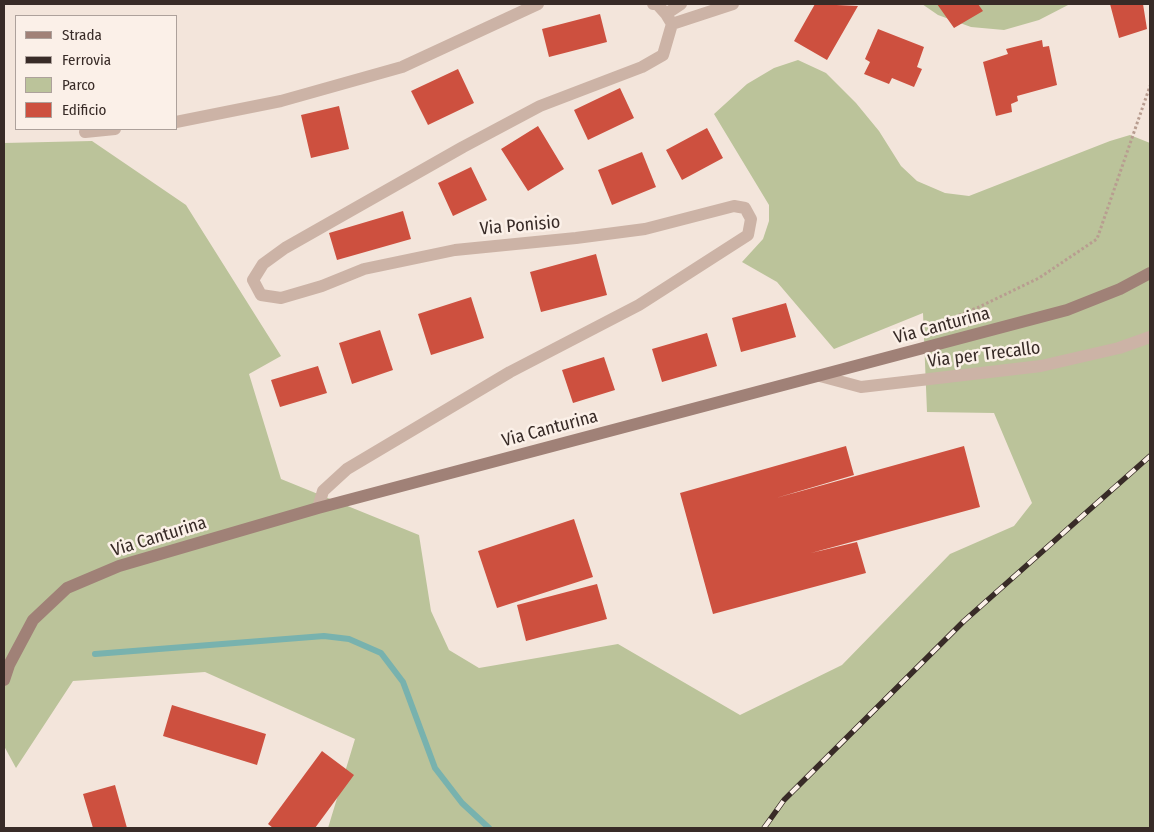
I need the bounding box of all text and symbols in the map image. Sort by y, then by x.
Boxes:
legend [15,15,178,130]
text: Strada [62,26,102,44]
text: Ferrovia [62,51,111,69]
text: Parco [62,76,95,94]
text: Edificio [62,101,107,119]
street label: Via Ponisio [479,212,561,240]
street label: Via Canturina [892,303,992,349]
street label: Via per Trecallo [926,337,1042,373]
street label: Via Canturina [500,406,600,452]
street label: Via Canturina [109,512,209,562]

